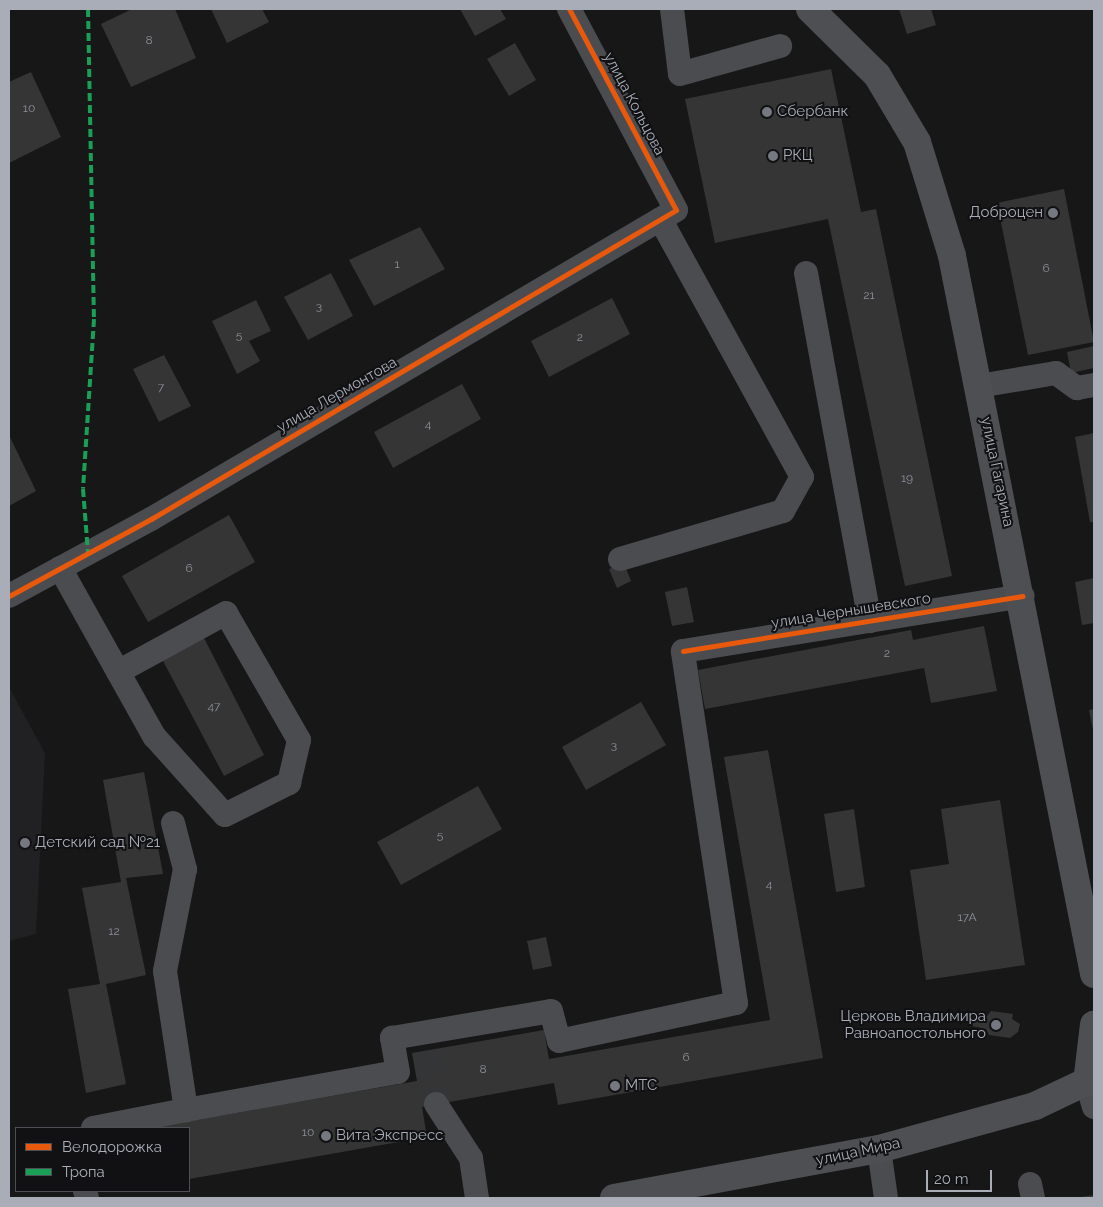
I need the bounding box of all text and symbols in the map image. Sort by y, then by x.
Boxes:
house number: 8 [145,34,153,48]
street label: улица Кольцова [599,49,669,159]
house number: 10 [23,102,35,116]
place label: Сбербанк [777,103,848,121]
marker: Сбербанк [761,106,773,118]
place label: РКЦ [783,147,813,165]
marker: РКЦ [767,150,779,162]
place label: Доброцен [969,204,1043,222]
marker: Доброцен [1047,207,1059,219]
house number: 1 [394,258,400,272]
house number: 6 [1042,262,1050,276]
house number: 21 [863,289,875,303]
house number: 3 [316,300,322,314]
house number: 5 [236,329,242,343]
house number: 2 [577,331,583,345]
street label: улица Лермонтова [274,353,400,437]
house number: 7 [158,381,164,395]
street label: улица Гагарина [977,416,1017,528]
house number: 4 [425,418,431,432]
house number: 19 [901,472,913,486]
house number: 6 [185,562,193,576]
street label: улица Чернышевского [770,589,932,633]
house number: 2 [884,647,890,661]
house number: 47 [208,700,220,714]
house number: 3 [611,739,617,753]
house number: 5 [437,829,443,843]
place label: Детский сад №21 [35,834,160,852]
marker: Детский сад №21 [19,837,31,849]
house number: 4 [766,878,772,892]
house number: 17А [957,911,977,925]
house number: 12 [108,925,120,939]
place label: Церковь Владимира Равноапостольного [840,1007,986,1042]
marker: Церковь Владимира Равноапостольного [990,1019,1002,1031]
house number: 6 [682,1051,690,1065]
house number: 8 [479,1063,487,1077]
place label: МТС [625,1077,657,1095]
marker: МТС [609,1080,621,1092]
house number: 10 [302,1126,314,1140]
legend [15,1127,190,1192]
place label: Вита Экспресс [336,1127,443,1145]
marker: Вита Экспресс [320,1130,332,1142]
street label: улица Мира [814,1134,902,1170]
text: Велодорожка [62,1138,162,1156]
scale bar [928,1160,994,1192]
text: Тропа [62,1163,105,1181]
text: 20 m [934,1170,969,1188]

